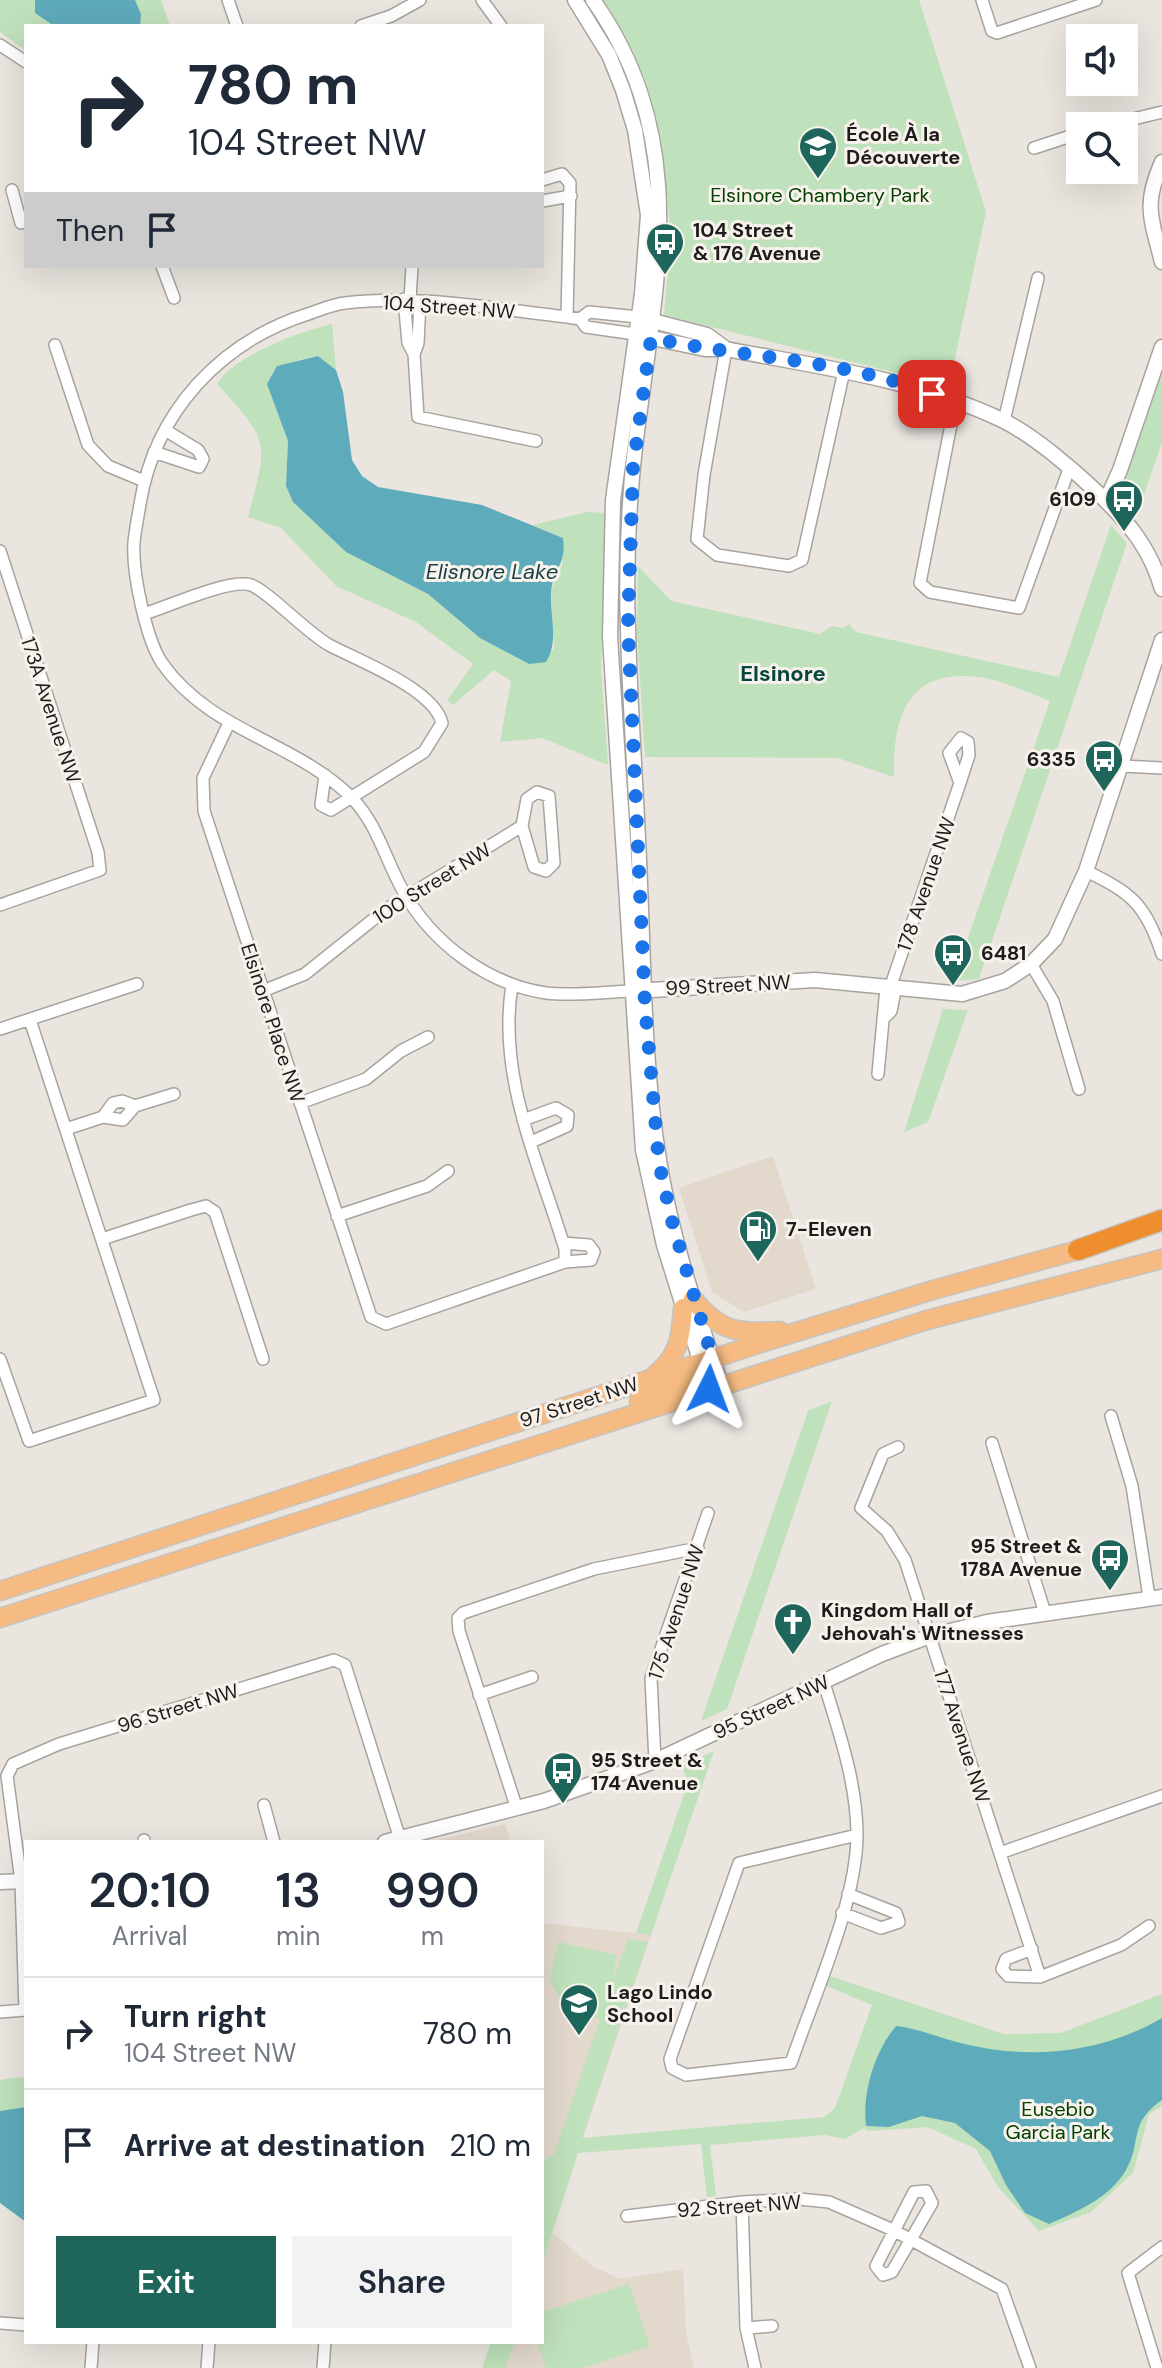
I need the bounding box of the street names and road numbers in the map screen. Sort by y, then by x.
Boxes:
street label: 104 Street NW [382,289,516,325]
street label: 173A Avenue NW [15,633,87,787]
street label: 178 Avenue NW [891,813,961,955]
street label: 100 Street NW [368,836,496,930]
street label: Elsinore Place NW [235,940,311,1106]
street label: 99 Street NW [665,969,791,1001]
street label: 97 Street NW [516,1371,642,1433]
street label: 175 Avenue NW [642,1541,710,1683]
street label: 177 Avenue NW [928,1666,996,1806]
street label: 95 Street NW [709,1669,833,1745]
street label: 96 Street NW [114,1677,242,1739]
street label: 92 Street NW [676,2189,802,2223]

